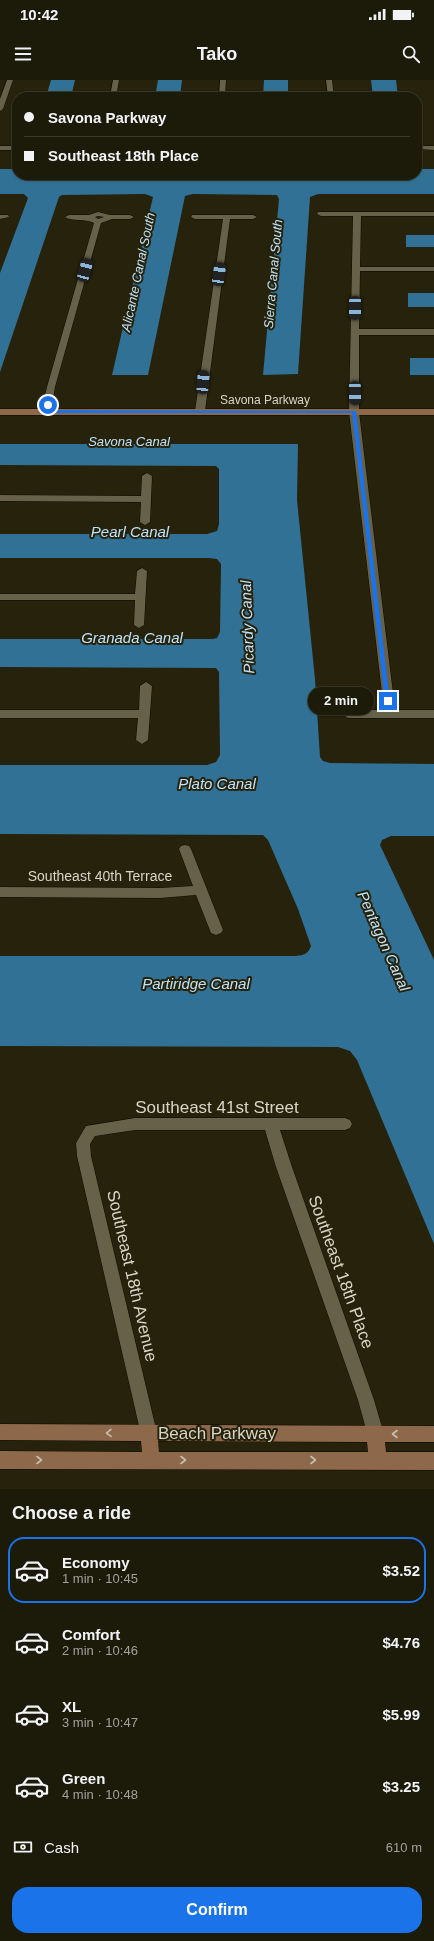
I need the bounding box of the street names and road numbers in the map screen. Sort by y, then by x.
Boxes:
street label: Savona Parkway [220,393,310,407]
street label: Southeast 40th Terrace [28,868,172,884]
street label: Southeast 41st Street [135,1098,299,1117]
street label: Southeast 18th Avenue [103,1188,161,1364]
street label: Southeast 18th Place [304,1193,378,1351]
street label: Beach Parkway [158,1424,277,1443]

